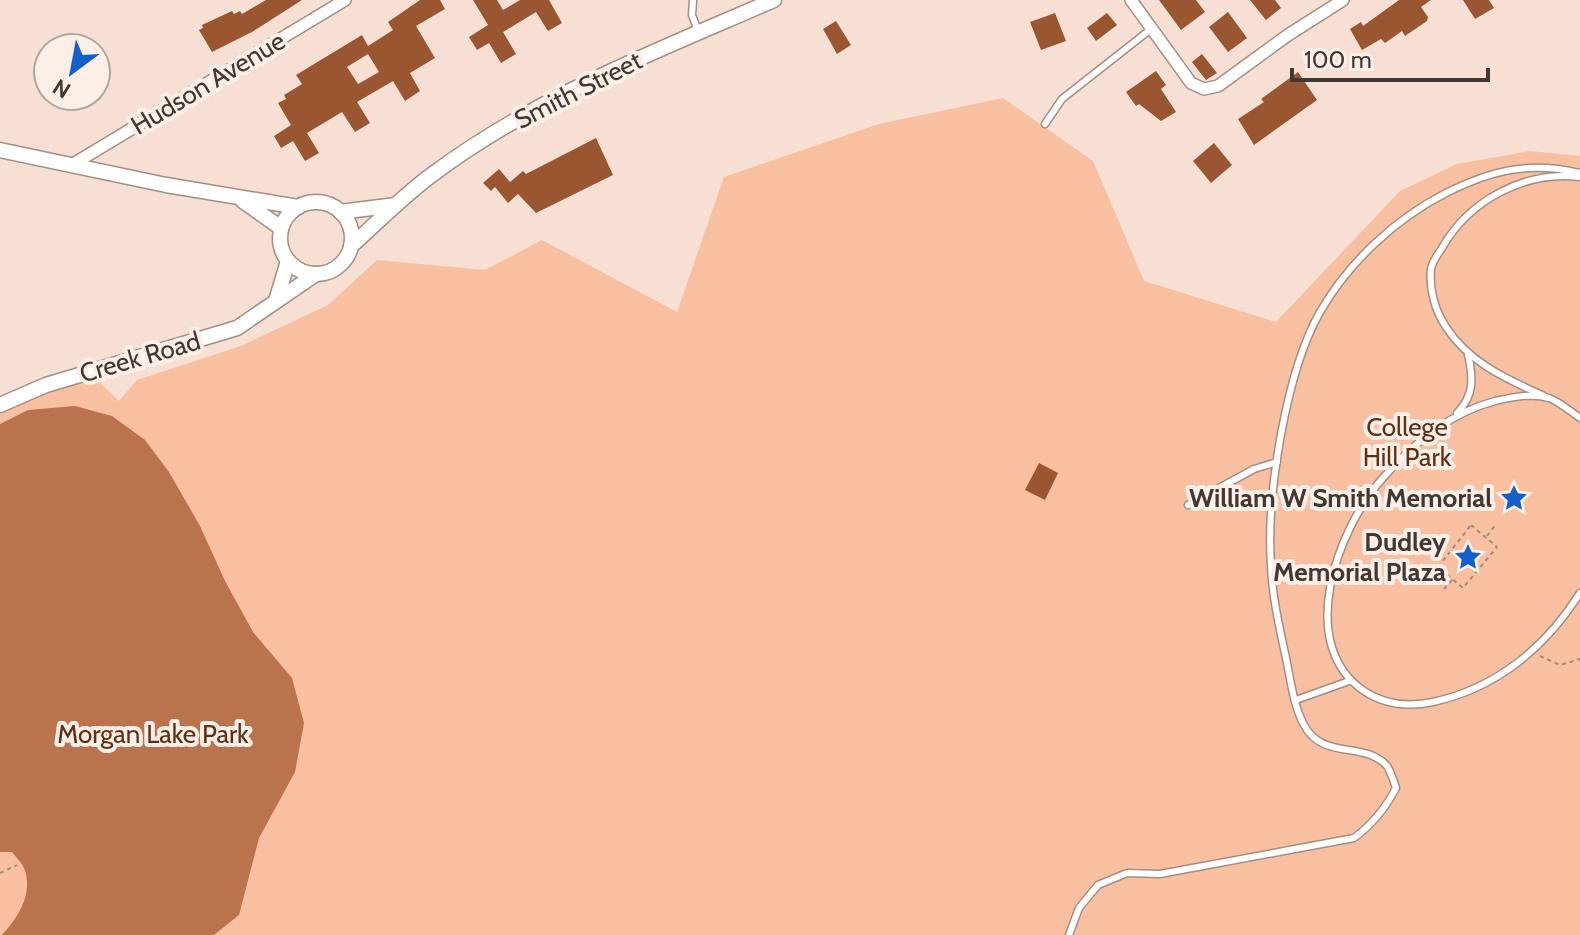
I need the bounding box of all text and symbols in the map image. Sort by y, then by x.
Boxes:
street label: Hudson Avenue [125,24,291,142]
north arrow [32,32,112,112]
scale bar [1292,32,1488,82]
street label: Smith Street [509,44,647,136]
text: 100 m [1304,45,1372,74]
text: N [48,73,75,104]
street label: Creek Road [76,324,204,390]
park label: College Hill Park [1363,411,1452,473]
place label: William W Smith Memorial [1189,482,1492,514]
place icon: William W Smith Memorial [1499,483,1529,513]
place label: Dudley Memorial Plaza [1273,526,1446,588]
place icon: Dudley Memorial Plaza [1453,542,1483,572]
park label: Morgan Lake Park [57,718,249,750]

